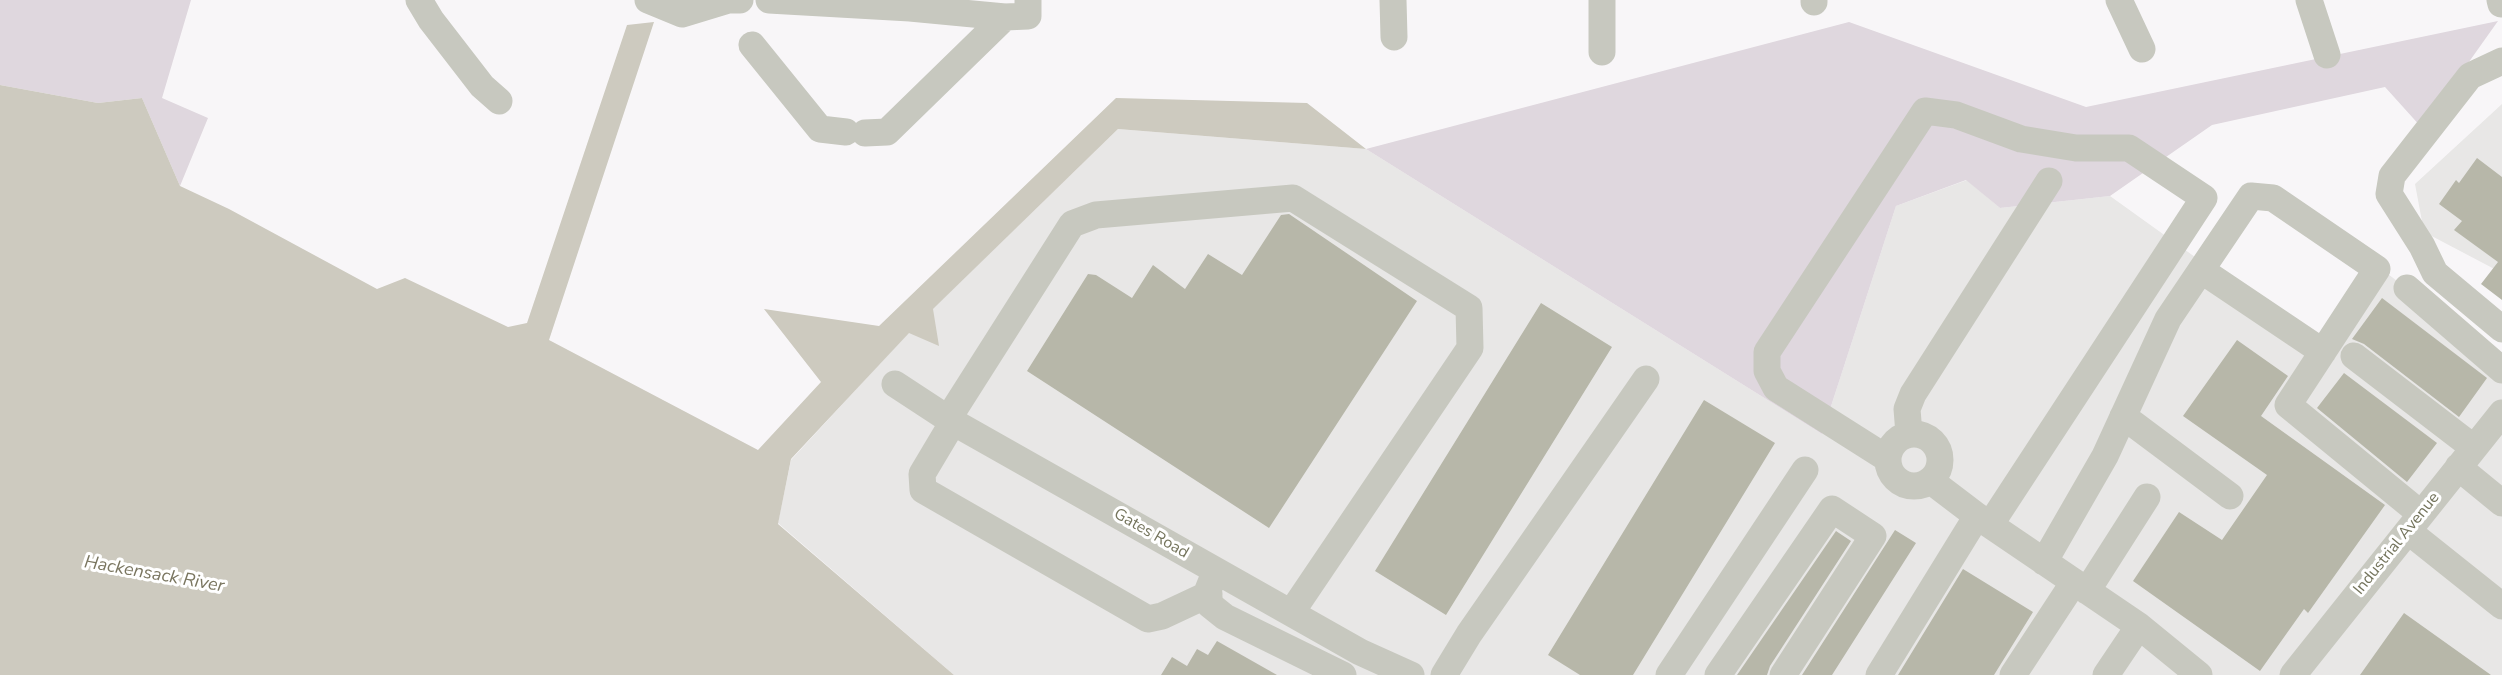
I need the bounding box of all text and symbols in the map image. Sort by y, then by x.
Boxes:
street label: Industrial Avenue [2350,489,2444,599]
street label: Gates Road [1110,505,1192,563]
water label: Hackensack River [82,552,226,598]

